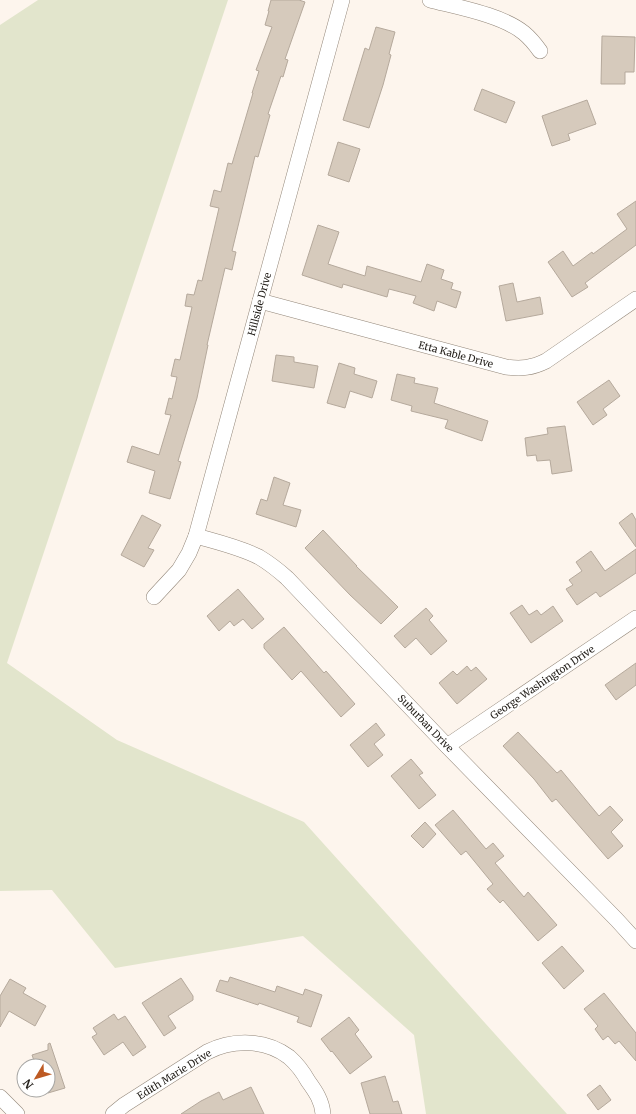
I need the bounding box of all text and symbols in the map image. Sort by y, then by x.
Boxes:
street label: Hillside Drive [245,271,274,337]
street label: Etta Kable Drive [417,338,495,371]
street label: George Washington Drive [488,643,597,722]
street label: Suburban Drive [395,692,456,755]
street label: Edith Marie Drive [135,1046,214,1102]
north arrow [16,1058,56,1098]
text: N [20,1076,36,1092]

